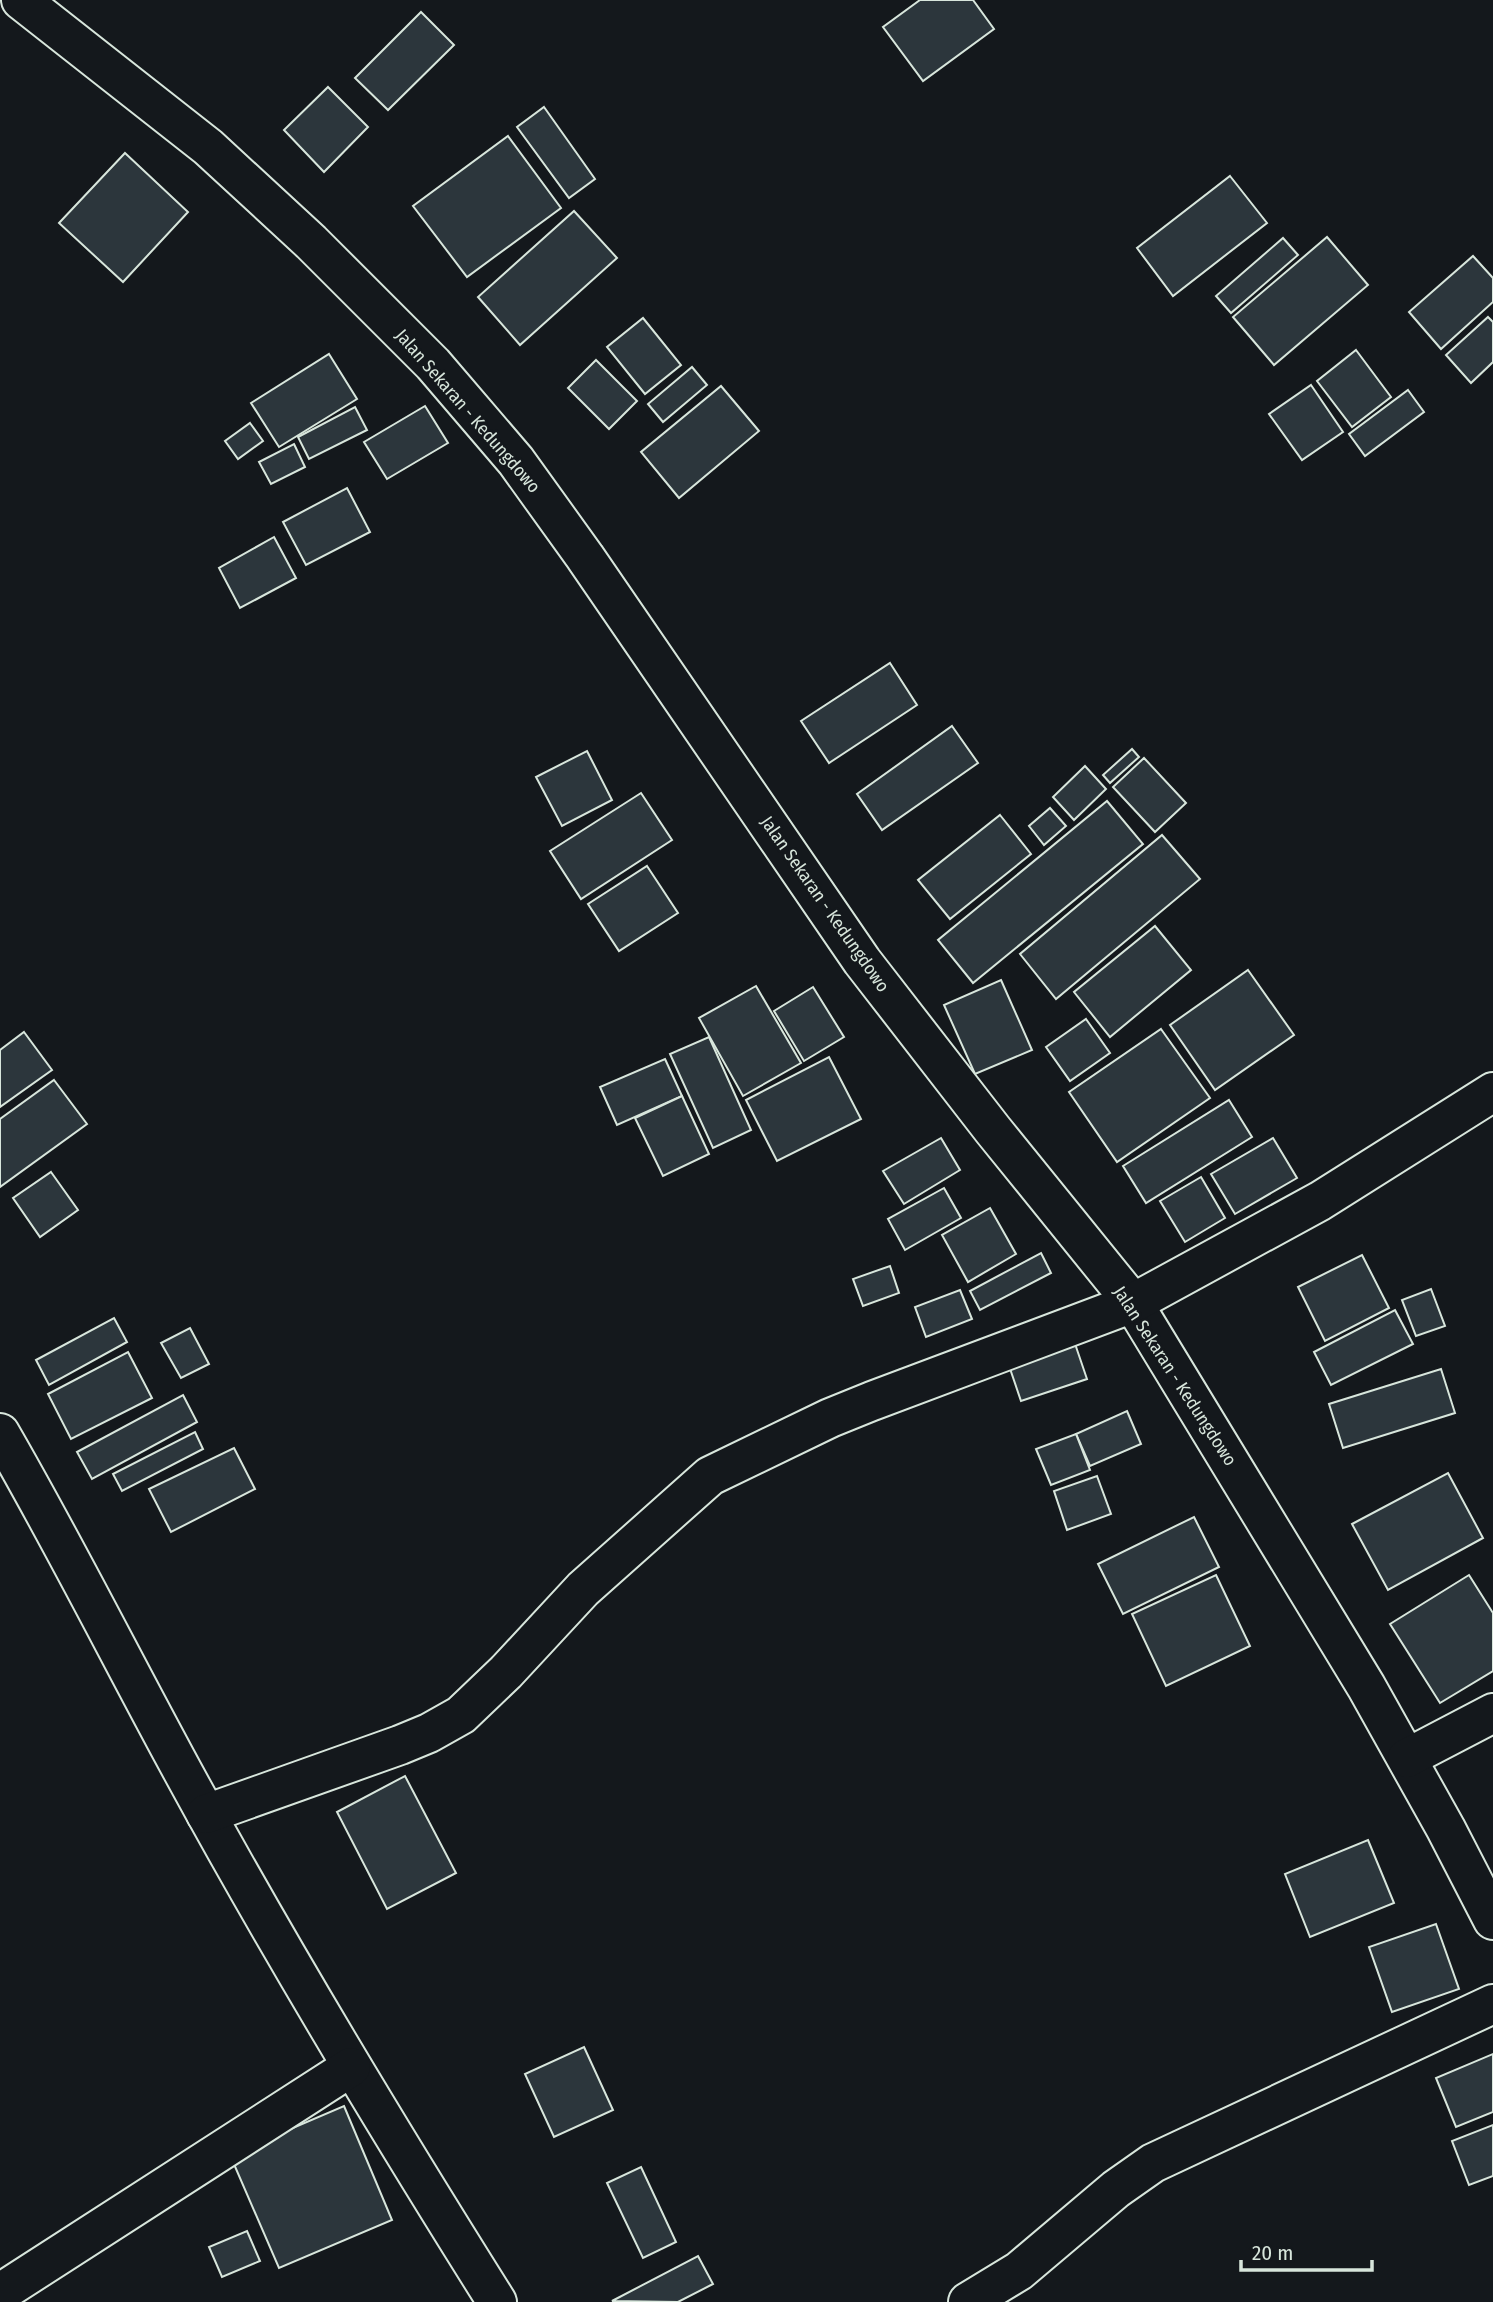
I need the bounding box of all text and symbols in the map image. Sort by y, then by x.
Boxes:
street label: Jalan Sekaran - Kedungdowo [391,325,545,497]
street label: Jalan Sekaran - Kedungdowo [756,812,894,996]
street label: Jalan Sekaran - Kedungdowo [1109,1282,1241,1470]
scale bar [1241,2228,1372,2272]
text: 20 m [1252,2240,1293,2266]

